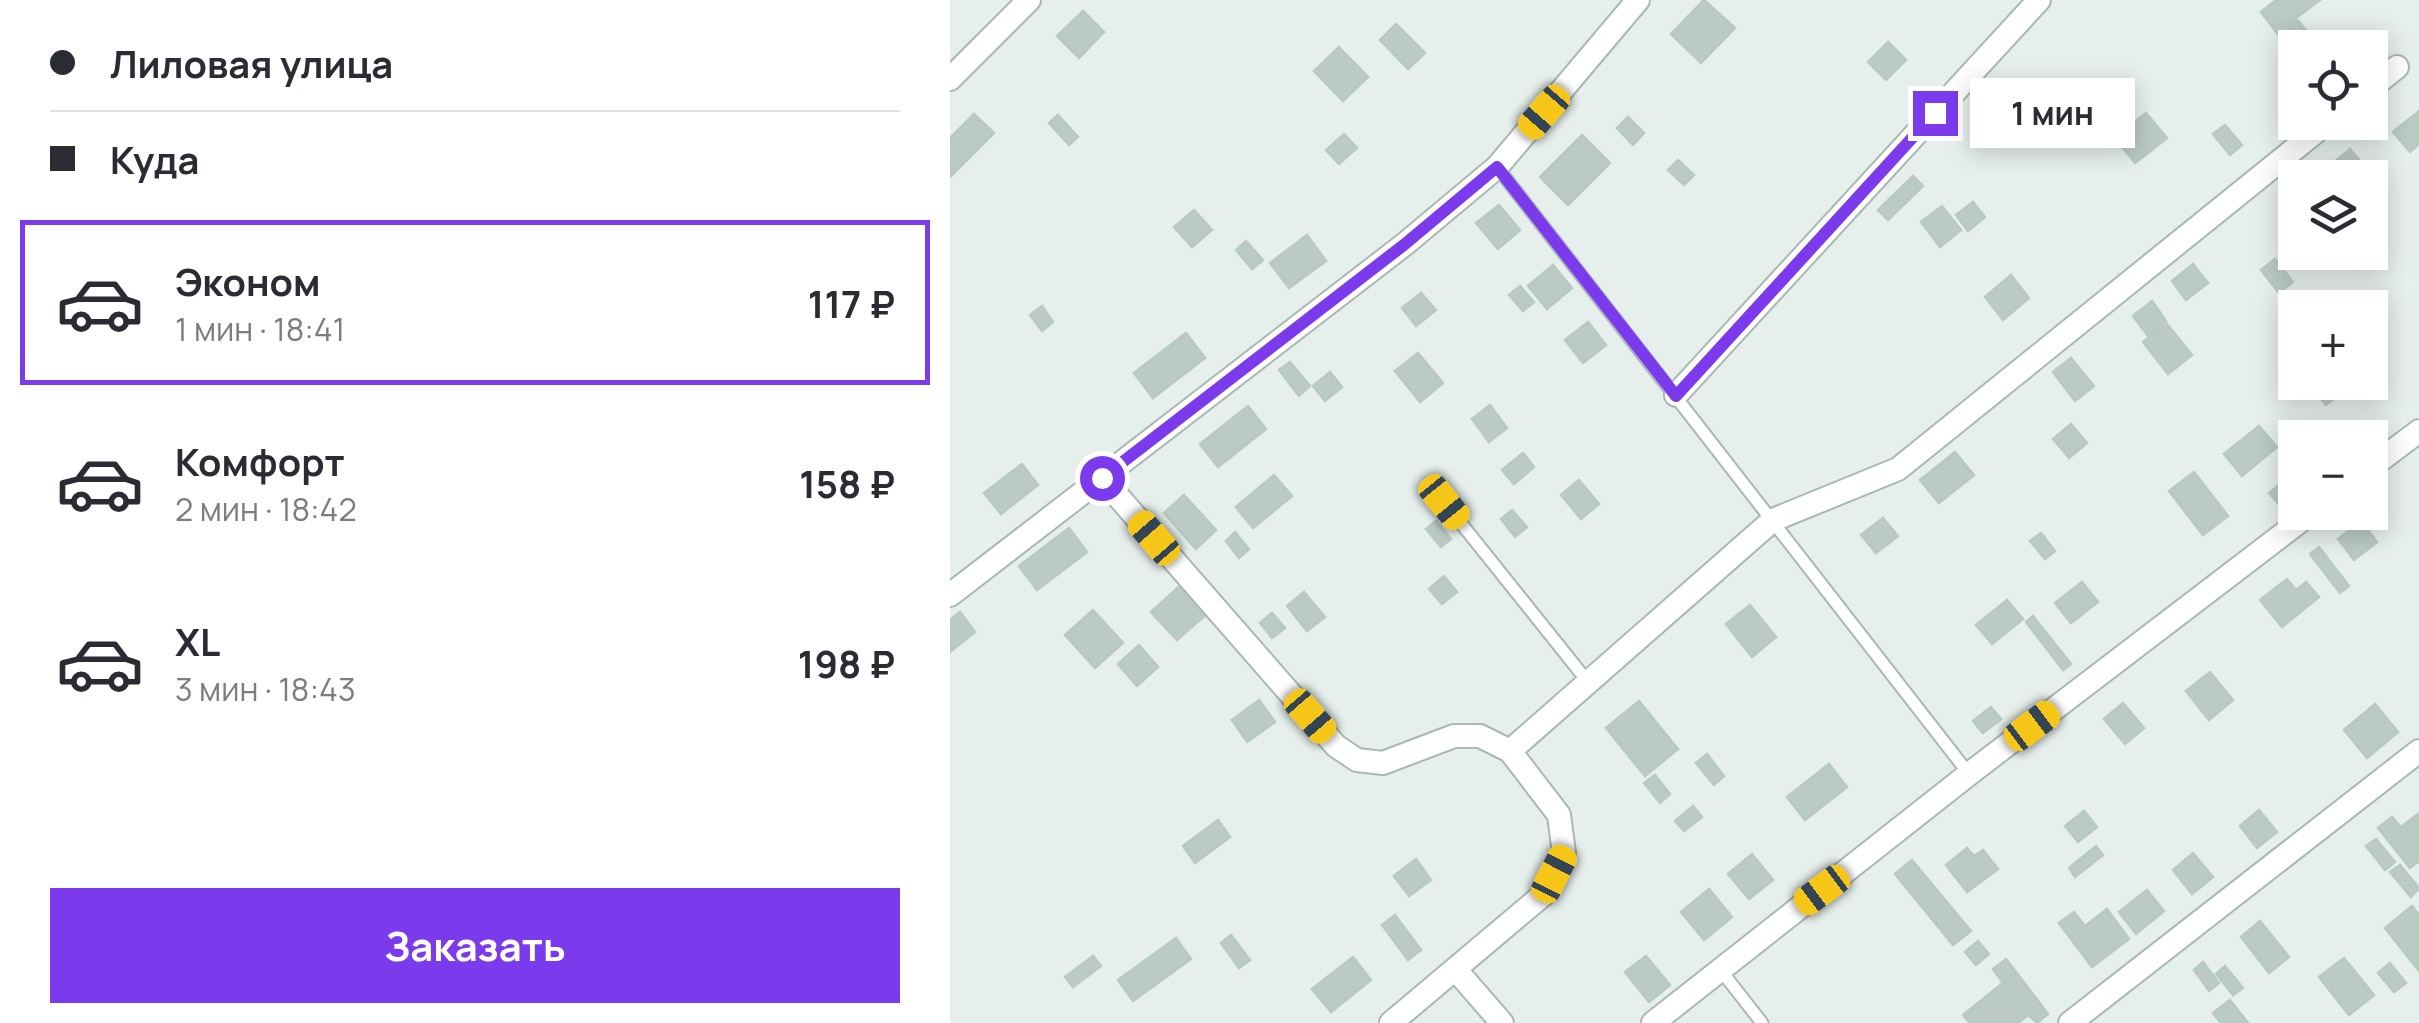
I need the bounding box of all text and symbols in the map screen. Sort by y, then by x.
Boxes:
map controls [2278,30,2388,530]
button: locate [2278,30,2388,140]
text: Лиловая улица [110,37,393,89]
callout: 1 мин [1970,78,2135,148]
car [1513,80,1575,144]
route end [1913,91,1958,136]
text: 1 мин [2011,91,2094,135]
text: Куда [110,133,199,185]
button: layers [2278,160,2388,270]
text: Эконом [175,255,321,307]
icon: car [55,258,145,348]
text: 117 ₽ [808,277,895,329]
button: + [2278,290,2388,400]
text: 1 мин · 18:41 [175,307,345,351]
button: − [2278,420,2388,530]
text: Комфорт [175,435,345,487]
icon: car [55,438,145,528]
route start [1080,456,1125,501]
text: 158 ₽ [799,457,895,509]
car [1413,469,1475,535]
text: 2 мин · 18:42 [175,487,357,531]
car [1123,506,1185,570]
text: XL [175,615,220,667]
icon: car [55,618,145,708]
text: 198 ₽ [798,637,895,689]
text: 3 мин · 18:43 [175,667,356,711]
car [1279,684,1341,748]
car [1999,696,2065,756]
car [1527,840,1581,908]
car [1789,860,1855,920]
button: Заказать [50,888,900,1003]

